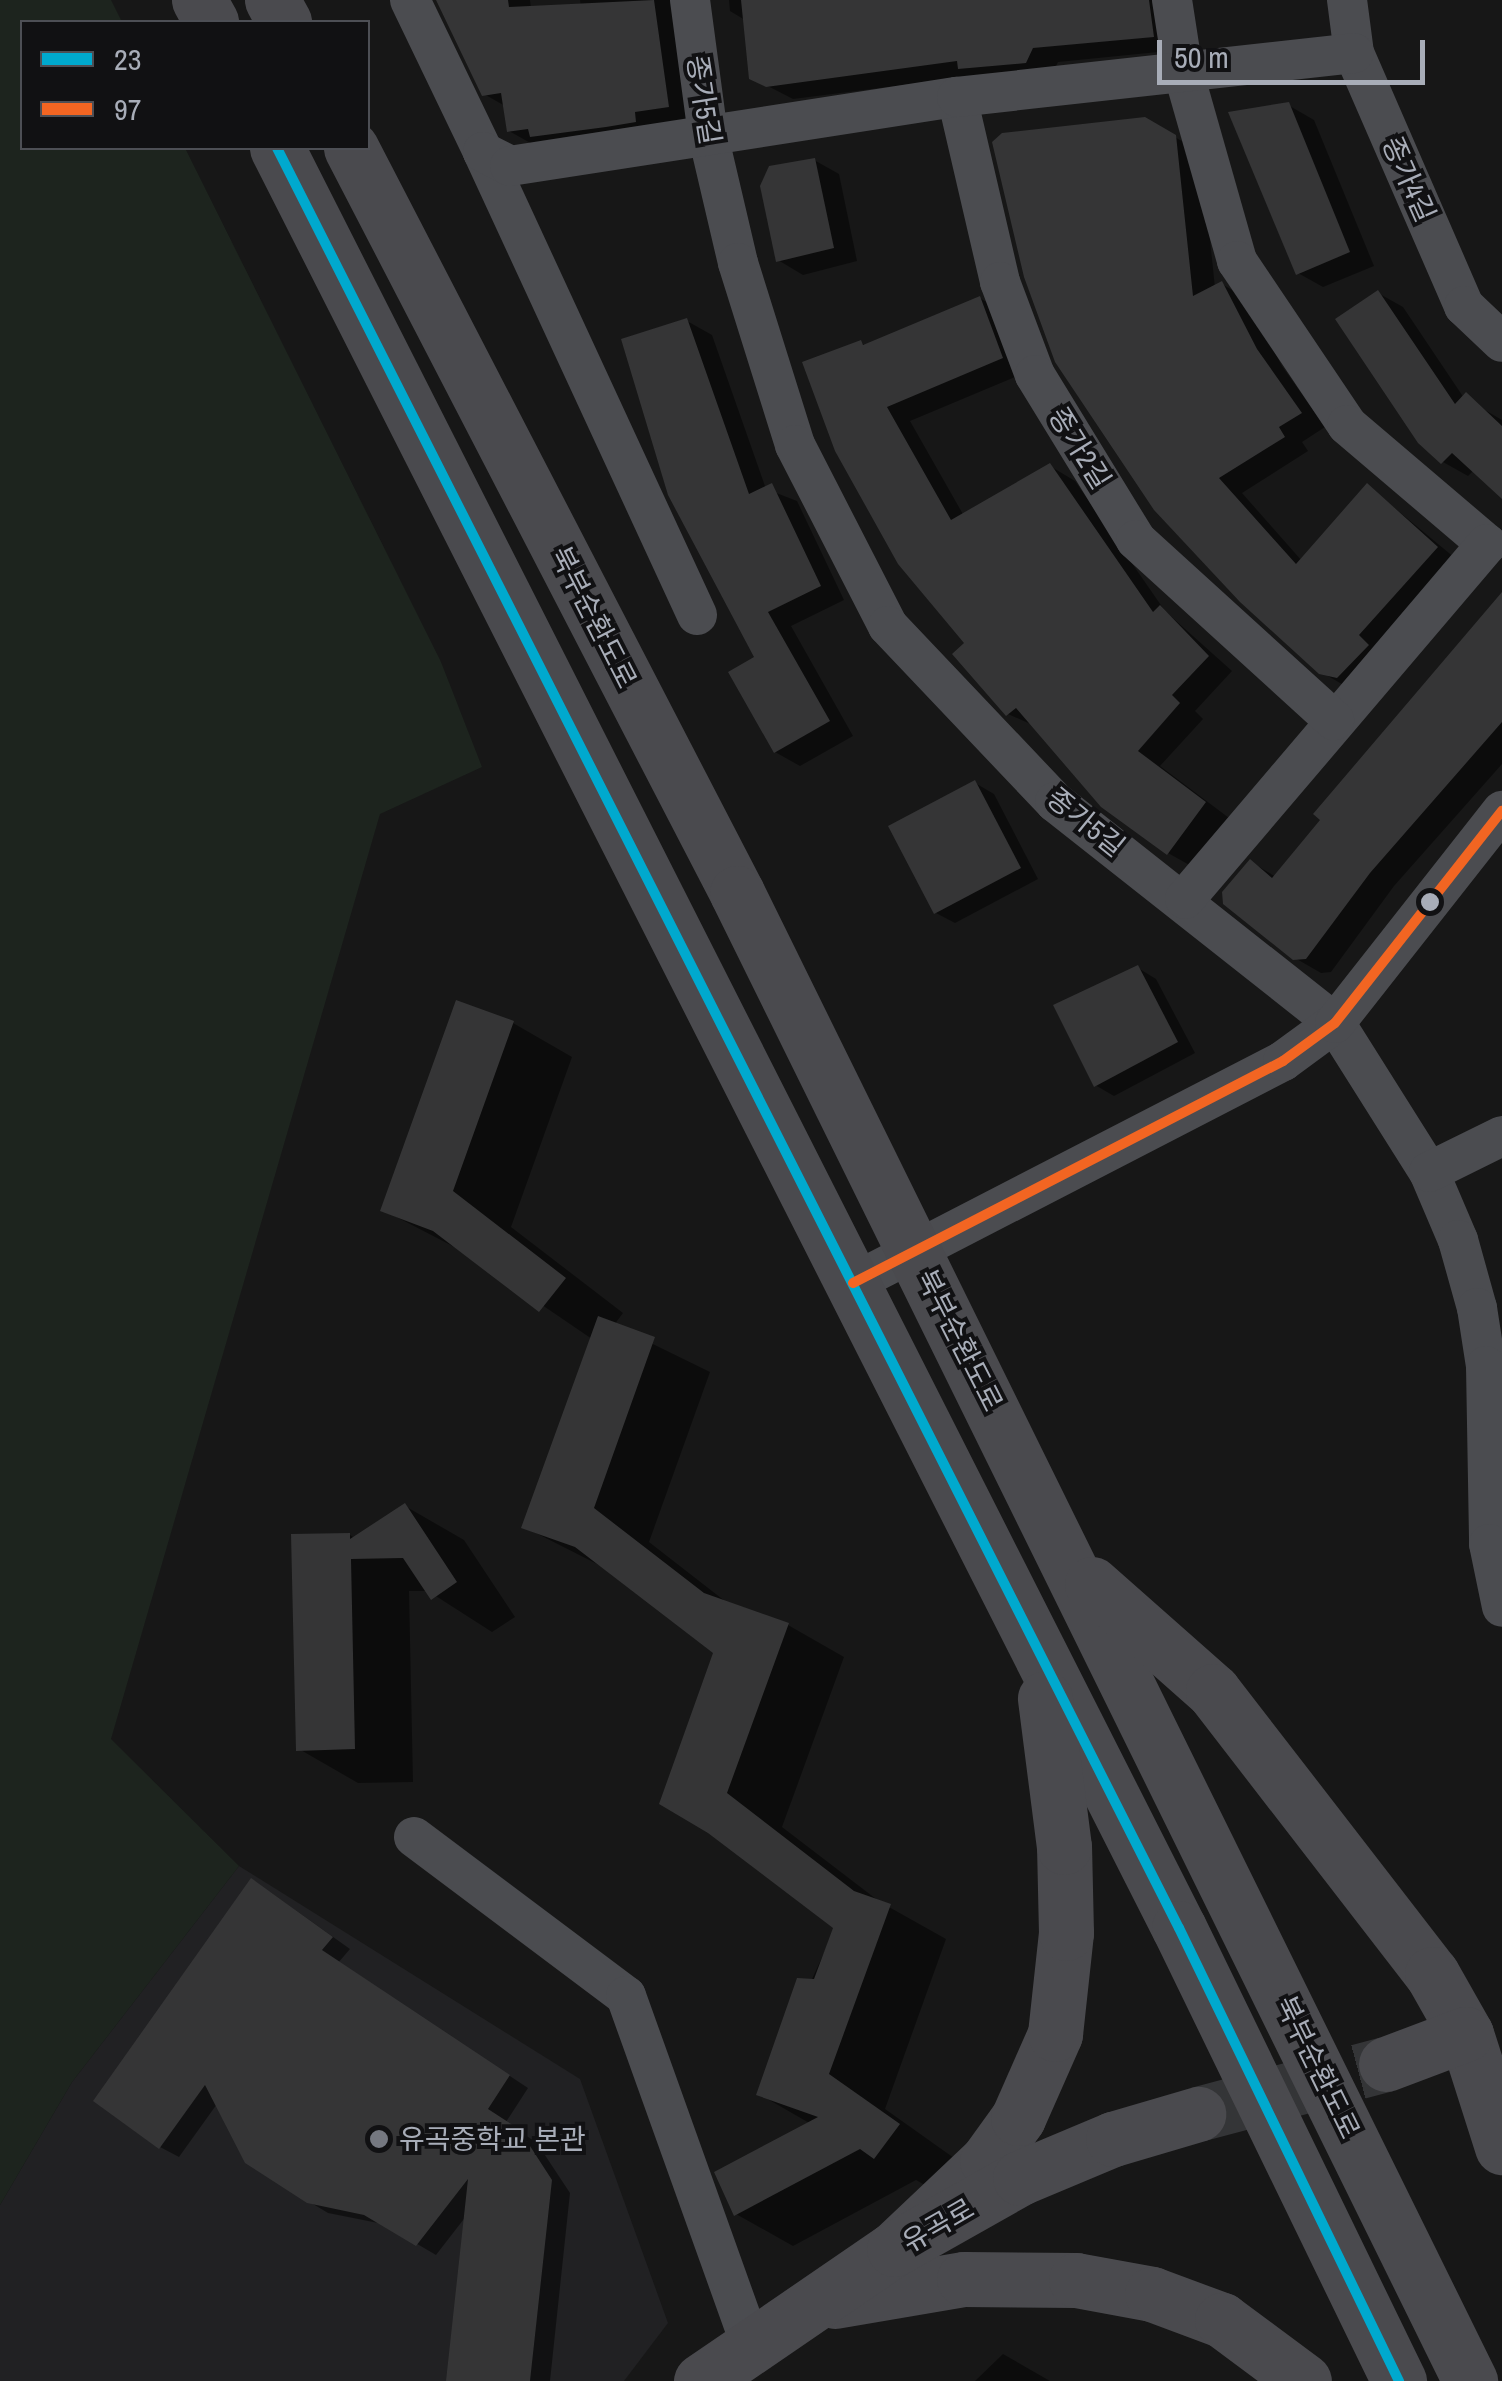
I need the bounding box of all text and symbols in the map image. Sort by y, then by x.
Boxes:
legend [20,20,370,150]
scale bar [1162,20,1430,82]
text: 50 m [1174,37,1229,77]
text: 23 [114,39,141,79]
street label: 종가5길 [680,53,728,147]
text: 97 [114,89,141,129]
street label: 종가4길 [1375,131,1443,227]
street label: 종가2길 [1042,401,1118,495]
street label: 북부순환도로 [544,541,644,693]
street label: 종가5길 [1040,781,1132,863]
unlabelled marker [1420,892,1440,912]
street label: 북부순환도로 [910,1264,1010,1416]
street label: 북부순환도로 [1269,1990,1367,2144]
place label: 유곡중학교 본관 [399,2122,586,2156]
marker: 유곡중학교 본관 [368,2128,390,2150]
street label: 유곡로 [896,2191,980,2259]

